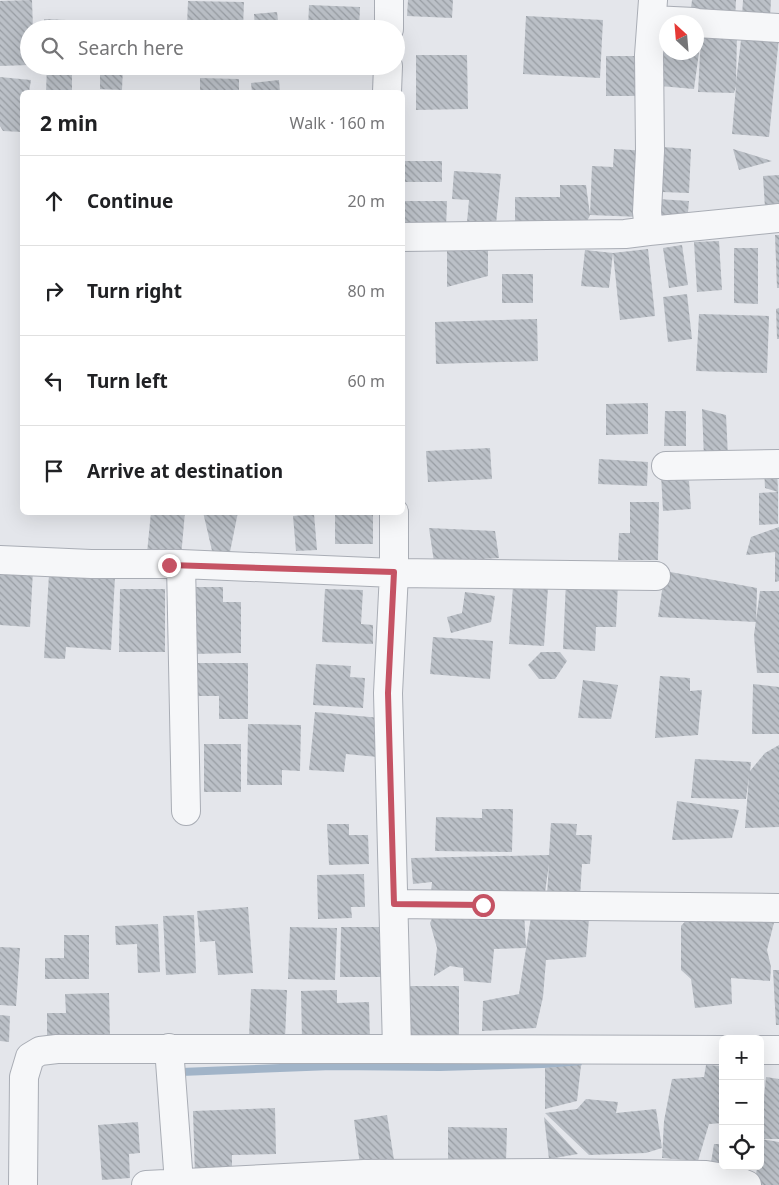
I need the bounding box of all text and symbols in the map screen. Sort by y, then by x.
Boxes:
north arrow [659,15,704,60]
search box [20,20,405,75]
icon: search [38,34,66,62]
text: Search here [78,35,184,61]
text: 2 min [40,109,98,137]
text: Walk · 160 m [290,112,385,134]
icon: ahead [40,187,68,215]
text: Continue [87,188,173,214]
text: 20 m [348,190,385,212]
icon: right [40,277,68,305]
text: Turn right [87,278,182,304]
text: 80 m [348,280,385,302]
icon: left [40,367,68,395]
text: Turn left [87,368,168,394]
text: 60 m [348,370,385,392]
icon: arrive [40,457,68,485]
text: Arrive at destination [87,458,283,484]
route end [158,554,181,577]
route start [472,894,495,917]
map controls [719,1035,764,1170]
button: + [719,1035,764,1080]
button: − [719,1080,764,1125]
button: locate [719,1125,764,1170]

